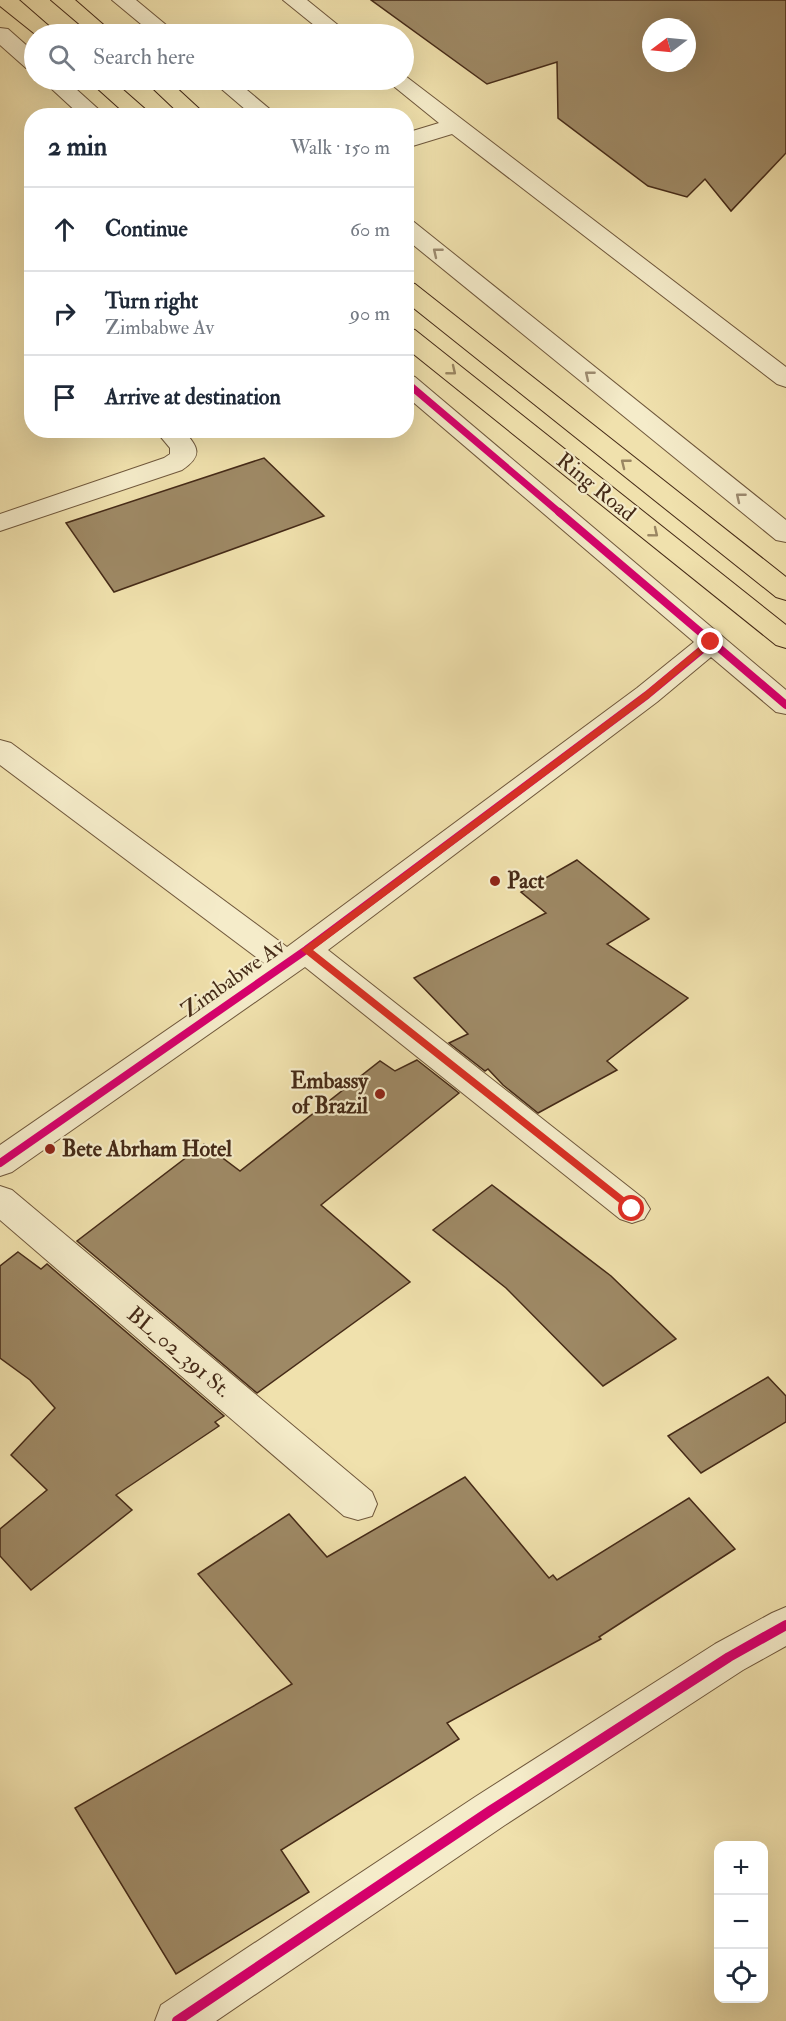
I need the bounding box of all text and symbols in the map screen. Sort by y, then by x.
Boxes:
north arrow [642,18,696,72]
search box [24,24,414,90]
icon: search [45,41,78,74]
text: Search here [93,43,195,71]
text: 2 min [48,131,107,163]
text: Walk · 150 m [290,135,390,160]
icon: ahead [48,213,81,246]
text: Continue [105,215,188,243]
text: 60 m [350,217,390,242]
one-way arrow [433,249,444,260]
text: Turn right [105,287,198,315]
icon: right [48,297,81,330]
text: 90 m [350,301,390,326]
text: Zimbabwe Av [105,315,214,340]
one-way arrow [445,364,456,375]
one-way arrow [585,371,596,382]
icon: arrive [48,381,81,414]
text: Arrive at destination [105,383,281,411]
street label: Ring Road [551,446,642,528]
one-way arrow [621,460,632,471]
one-way arrow [736,493,747,504]
one-way arrow [647,525,658,536]
route end [697,628,723,654]
place label: Pact [507,867,545,895]
marker: Pact [488,874,502,888]
street label: Zimbabwe Av [176,932,291,1024]
place label: Embassy of Brazil [291,1067,369,1120]
marker: Embassy of Brazil [373,1087,387,1101]
place label: Bete Abrham Hotel [62,1135,232,1163]
marker: Bete Abrham Hotel [43,1142,57,1156]
route start [618,1195,644,1221]
street label: BL_02_391 St. [121,1300,237,1404]
map controls [714,1841,768,2003]
button: + [714,1841,768,1895]
button: − [714,1895,768,1949]
button: locate [714,1949,768,2003]

